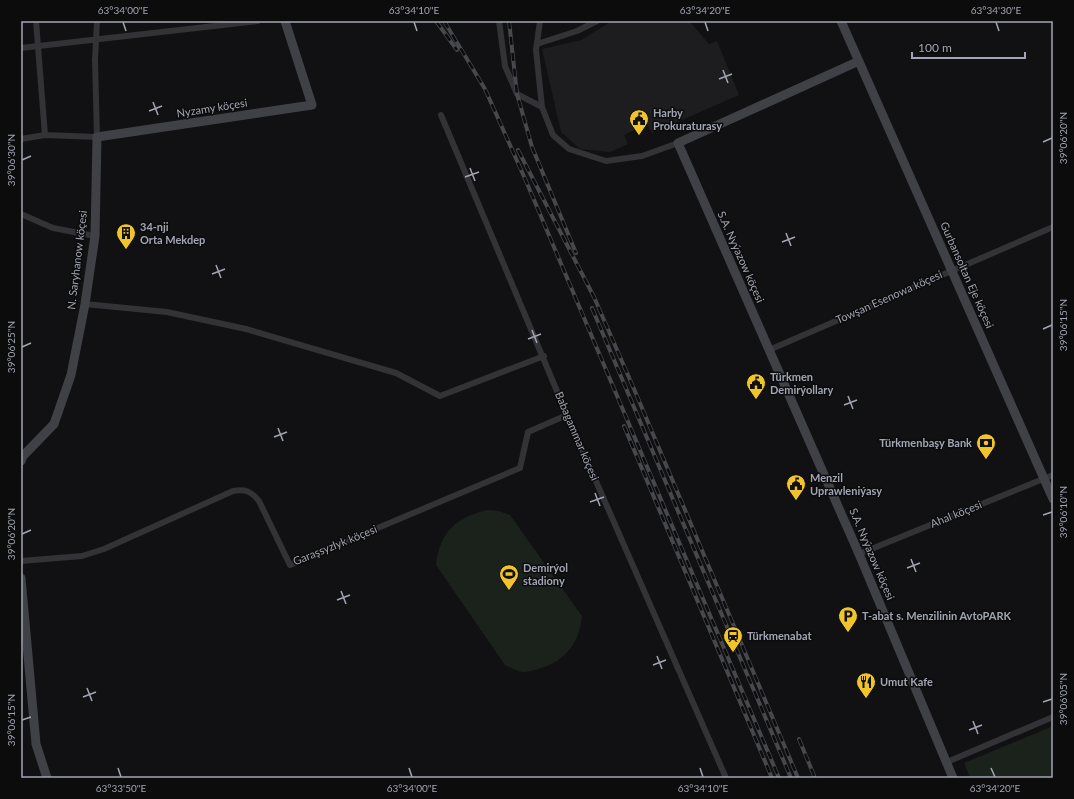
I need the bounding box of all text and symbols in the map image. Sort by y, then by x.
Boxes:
text: 63°34'00"E [98,4,148,16]
text: 63°34'10"E [389,4,439,16]
text: 63°34'20"E [680,4,730,16]
text: 63°34'30"E [971,4,1021,16]
scale bar [912,34,1025,60]
text: 100 m [918,40,952,55]
street label: Nyzamy köçesi [176,95,249,120]
place label: Harby Prokuraturasy [653,106,722,132]
public building icon: Harby Prokuraturasy [628,108,650,136]
text: 39°06'20"N [1057,112,1069,164]
text: 39°06'30"N [5,134,17,186]
street label: N. Saryhanow köçesi [64,209,89,310]
street label: S.A. Nyýazow köçesi [715,209,768,305]
street label: Gurbansoltan Eje köçesi [938,219,997,330]
place label: 34-nji Orta Mekdep [140,220,205,246]
building icon: 34-nji Orta Mekdep [115,222,137,250]
street label: Towşan Esenowa köçesi [834,267,944,326]
text: 39°06'15"N [1057,299,1069,351]
text: 39°06'25"N [5,321,17,373]
place label: Türkmen Demirýollary [770,370,833,396]
public building icon: Türkmen Demirýollary [745,372,767,400]
street label: Babagammar köçesi [553,389,602,483]
bank icon: Türkmenbaşy Bank [975,432,997,460]
place label: Türkmenbaşy Bank [879,436,972,449]
place label: Menzil Uprawleniýasy [810,471,882,497]
public building icon: Menzil Uprawleniýasy [785,473,807,501]
text: 39°06'10"N [1057,486,1069,538]
street label: Ahal köçesi [928,497,984,530]
street label: S.A. Nyýazow köçesi [847,506,898,602]
text: 39°06'20"N [5,508,17,560]
street label: Garaşsyzlyk köçesi [291,522,379,567]
place label: Demirýol stadiony [523,561,568,587]
sports icon: Demirýol stadiony [498,563,520,591]
parking icon: T-abat s. Menzilinin AvtoPARK [837,605,859,633]
place label: T-abat s. Menzilinin AvtoPARK [862,609,1012,622]
station icon: Türkmenabat [722,625,744,653]
place label: Türkmenabat [747,629,812,642]
restaurant icon: Umut Kafe [855,671,877,699]
text: 39°06'05"N [1057,673,1069,725]
place label: Umut Kafe [880,675,933,688]
text: 39°06'15"N [5,694,17,746]
text: 63°33'50"E [96,782,146,794]
text: 63°34'00"E [387,782,437,794]
text: 63°34'10"E [678,782,728,794]
text: 63°34'20"E [970,782,1020,794]

